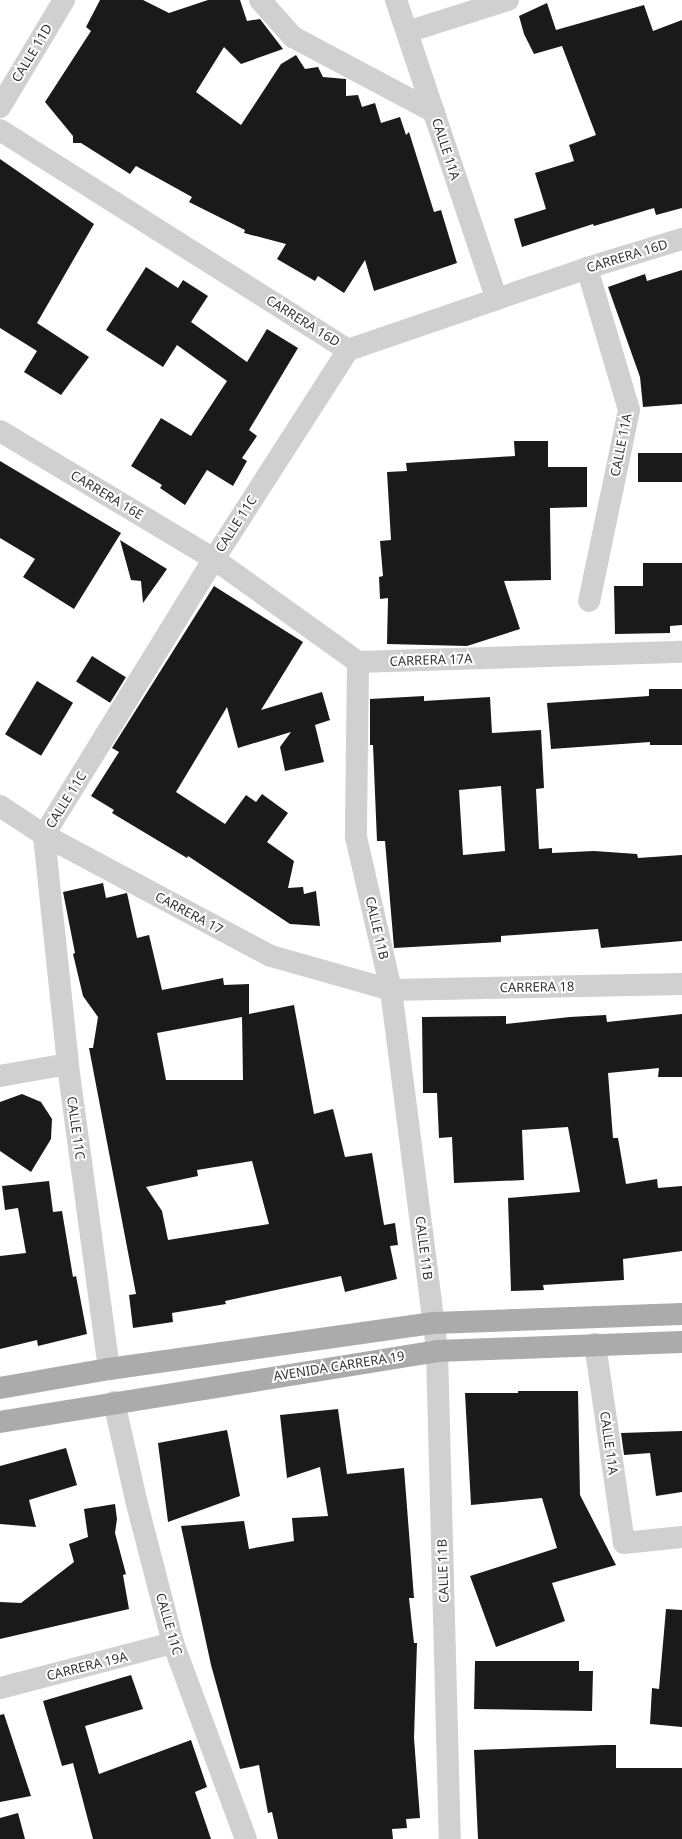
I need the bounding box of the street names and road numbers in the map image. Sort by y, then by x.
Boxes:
street label: CALLE 11D [9,21,55,85]
street label: CALLE 11A [429,116,463,182]
street label: CARRERA 16D [585,236,669,276]
street label: CARRERA 16D [263,292,343,350]
street label: CALLE 11A [607,412,635,478]
street label: CARRERA 16E [68,467,146,523]
street label: CALLE 11C [212,493,260,555]
street label: CARRERA 17A [389,651,473,669]
street label: CALLE 11C [42,769,90,831]
street label: CARRERA 17 [152,889,226,937]
street label: CALLE 11B [362,895,392,961]
street label: CARRERA 18 [500,979,574,995]
street label: CALLE 11C [64,1095,88,1161]
street label: CALLE 11B [412,1215,436,1281]
street label: AVENIDA CARRERA 19 [272,1348,406,1384]
street label: CALLE 11A [597,1410,621,1476]
street label: CALLE 11B [434,1539,452,1603]
street label: CALLE 11C [153,1591,185,1657]
street label: CARRERA 19A [45,1648,129,1684]

